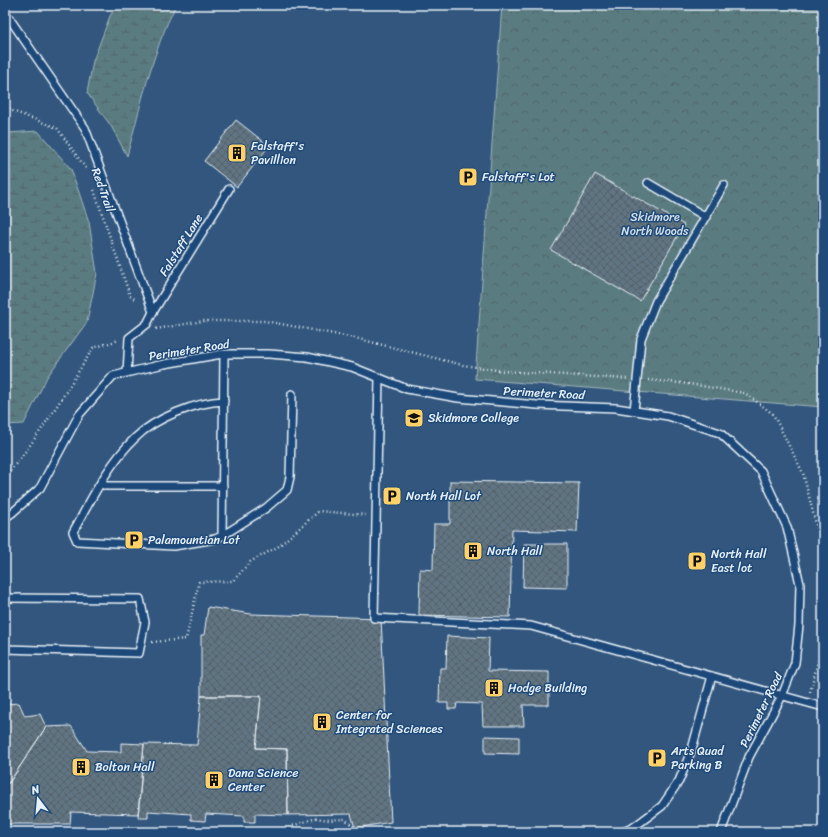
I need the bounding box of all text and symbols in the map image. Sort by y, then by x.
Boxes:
place label: Falstaff's Pavillion [251,135,304,171]
building icon: Falstaff's Pavillion [226,142,248,164]
street label: Red Trail [85,165,121,216]
parking icon: Falstaff's Lot [457,166,479,188]
place label: Falstaff's Lot [482,166,555,188]
park label: Skidmore North Woods [621,206,689,242]
street label: Falstaff Lane [153,209,209,281]
street label: Perimeter Road [147,333,232,367]
street label: Perimeter Road [503,380,586,406]
school or university icon: Skidmore College [403,407,425,429]
place label: Skidmore College [428,407,519,429]
parking icon: North Hall Lot [381,485,403,507]
place label: North Hall Lot [406,485,482,507]
parking icon: Palamountian Lot [123,529,145,551]
place label: Palamountian Lot [148,529,241,551]
building icon: North Hall [462,540,484,562]
place label: North Hall [487,540,543,562]
place label: North Hall East lot [711,543,767,579]
parking icon: North Hall East lot [686,550,708,572]
street label: Perimeter Road [733,668,789,751]
building icon: Hodge Building [483,677,505,699]
place label: Hodge Building [508,677,587,699]
place label: Center for Integrated Sciences [335,704,443,740]
building icon: Center for Integrated Sciences [311,711,333,733]
place label: Arts Quad Parking B [670,740,725,776]
parking icon: Arts Quad Parking B [646,747,668,769]
building icon: Bolton Hall [70,756,92,778]
place label: Bolton Hall [95,756,155,778]
place label: Dana Science Center [228,762,299,798]
building icon: Dana Science Center [203,769,225,791]
north arrow [18,779,58,819]
text: N [28,780,42,800]

